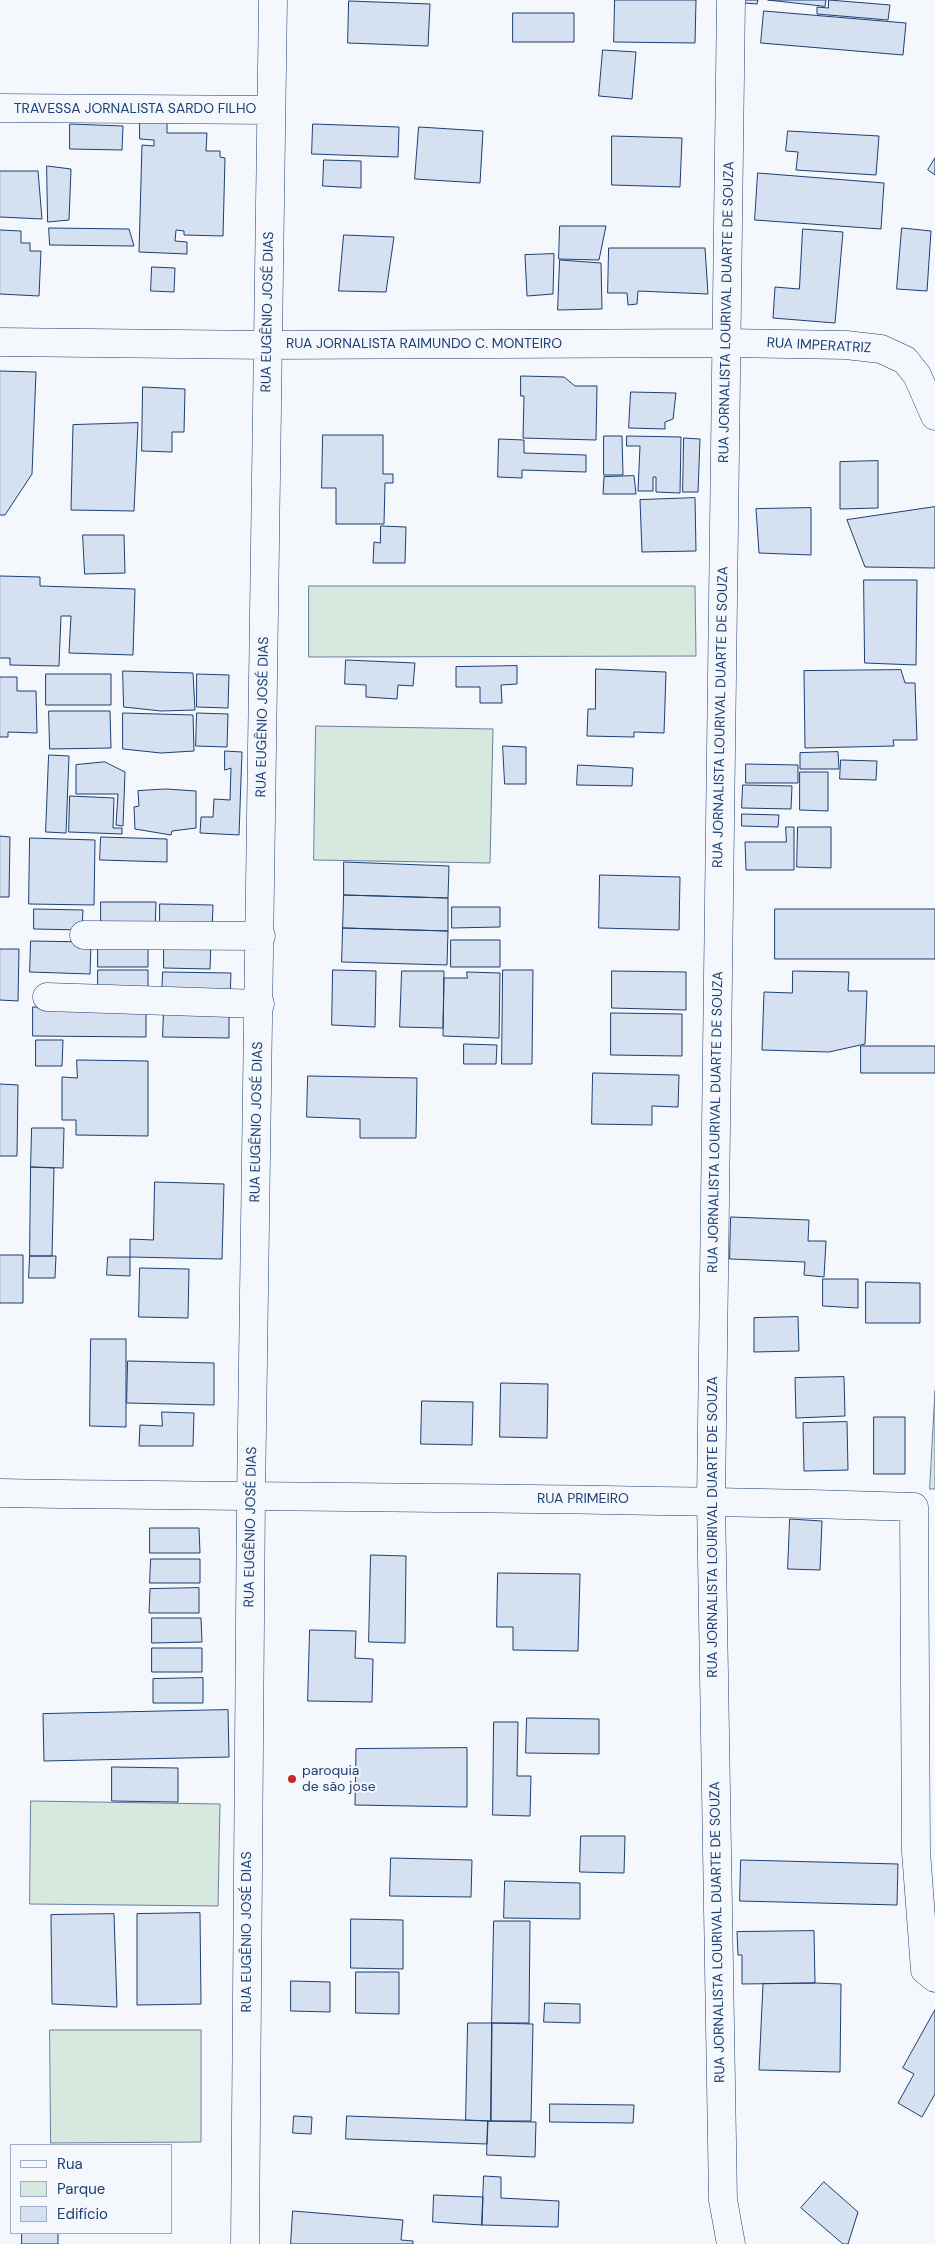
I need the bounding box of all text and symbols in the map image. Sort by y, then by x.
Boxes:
street label: TRAVESSA JORNALISTA SARDO FILHO [14,101,256,117]
street label: RUA JORNALISTA LOURIVAL DUARTE DE SOUZA [716,161,738,463]
street label: RUA EUGÊNIO JOSÉ DIAS [258,231,278,393]
street label: RUA IMPERATRIZ [766,335,872,357]
street label: RUA JORNALISTA RAIMUNDO C. MONTEIRO [286,336,562,352]
street label: RUA JORNALISTA LOURIVAL DUARTE DE SOUZA [710,566,732,868]
street label: RUA EUGÊNIO JOSÉ DIAS [253,636,273,798]
street label: RUA JORNALISTA LOURIVAL DUARTE DE SOUZA [705,971,727,1273]
street label: RUA EUGÊNIO JOSÉ DIAS [247,1041,267,1203]
street label: RUA JORNALISTA LOURIVAL DUARTE DE SOUZA [705,1376,721,1678]
street label: RUA EUGÊNIO JOSÉ DIAS [241,1446,261,1608]
street label: RUA PRIMEIRO [537,1491,629,1507]
place label: paroquia de são jose [302,1763,376,1795]
marker: paroquia de são jose [286,1773,298,1785]
street label: RUA JORNALISTA LOURIVAL DUARTE DE SOUZA [707,1781,729,2083]
street label: RUA EUGÊNIO JOSÉ DIAS [239,1851,255,2013]
legend [10,2144,172,2234]
text: Rua [57,2154,83,2174]
text: Parque [57,2179,105,2199]
text: Edifício [57,2204,108,2224]

